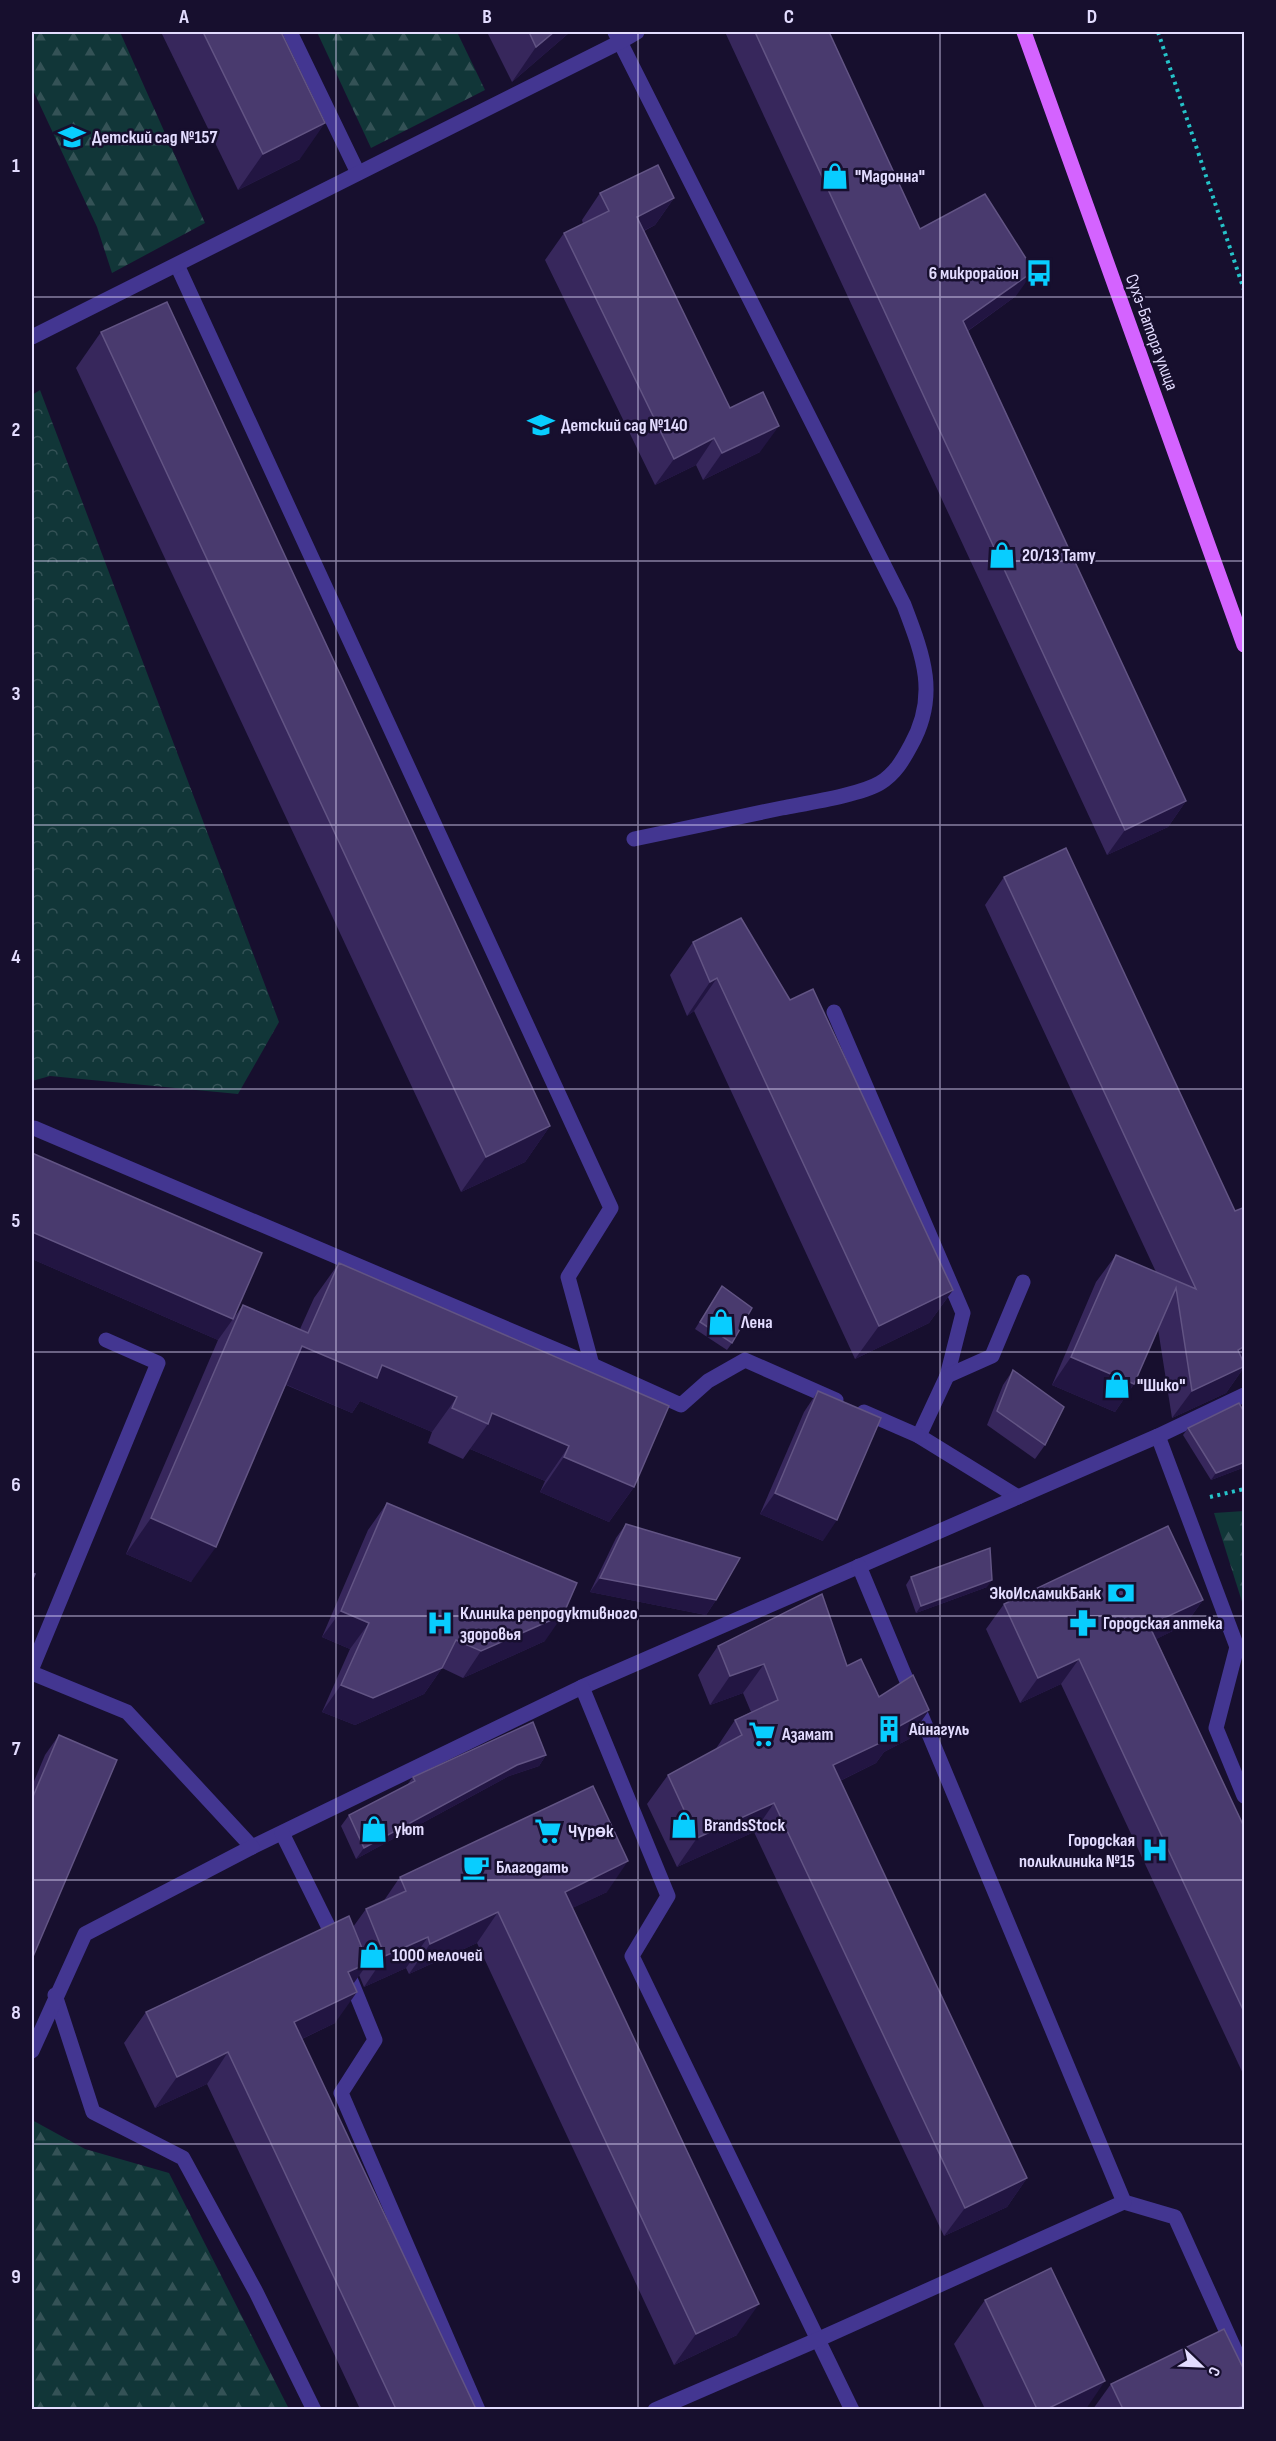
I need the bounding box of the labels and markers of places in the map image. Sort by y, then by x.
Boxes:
school or university icon: Детский сад №157 [57,122,87,152]
place label: Детский сад №157 [92,127,217,148]
shop icon: "Мадонна" [820,161,850,191]
place label: "Мадонна" [855,166,925,187]
bus stop icon: 6 микрорайон [1024,258,1054,288]
place label: 6 микрорайон [929,263,1019,284]
school or university icon: Детский сад №140 [526,410,556,440]
place label: Детский сад №140 [561,415,688,436]
shop icon: 20/13 Тату [987,540,1017,570]
place label: 20/13 Тату [1022,545,1096,566]
shop icon: Лена [706,1307,736,1337]
place label: Лена [740,1312,773,1333]
shop icon: "Шико" [1102,1370,1132,1400]
place label: "Шико" [1137,1375,1185,1396]
bank icon: ЭкоИсламикБанк [1106,1578,1136,1608]
place label: ЭкоИсламикБанк [989,1583,1101,1604]
place label: Клиника репродуктивного здоровья [460,1603,638,1645]
hospital icon: Клиника репродуктивного здоровья [425,1608,455,1638]
pharmacy icon: Городская аптека [1068,1608,1098,1638]
place label: Городская аптека [1103,1613,1223,1634]
building icon: Айнагуль [874,1714,904,1744]
supermarket icon: Азамат [747,1719,777,1749]
place label: Айнагуль [908,1719,969,1740]
place label: Азамат [781,1724,833,1745]
shop icon: BrandsStock [669,1810,699,1840]
shop icon: уют [359,1814,389,1844]
place label: BrandsStock [704,1815,785,1836]
supermarket icon: Чүрөк [533,1816,563,1846]
place label: уют [394,1819,424,1840]
place label: Чүрөк [568,1821,614,1842]
place label: Городская поликлиника №15 [1019,1830,1135,1872]
hospital icon: Городская поликлиника №15 [1140,1835,1170,1865]
cafe icon: Благодать [461,1852,491,1882]
place label: Благодать [496,1857,569,1878]
shop icon: 1000 мелочей [357,1940,387,1970]
place label: 1000 мелочей [392,1945,483,1966]

